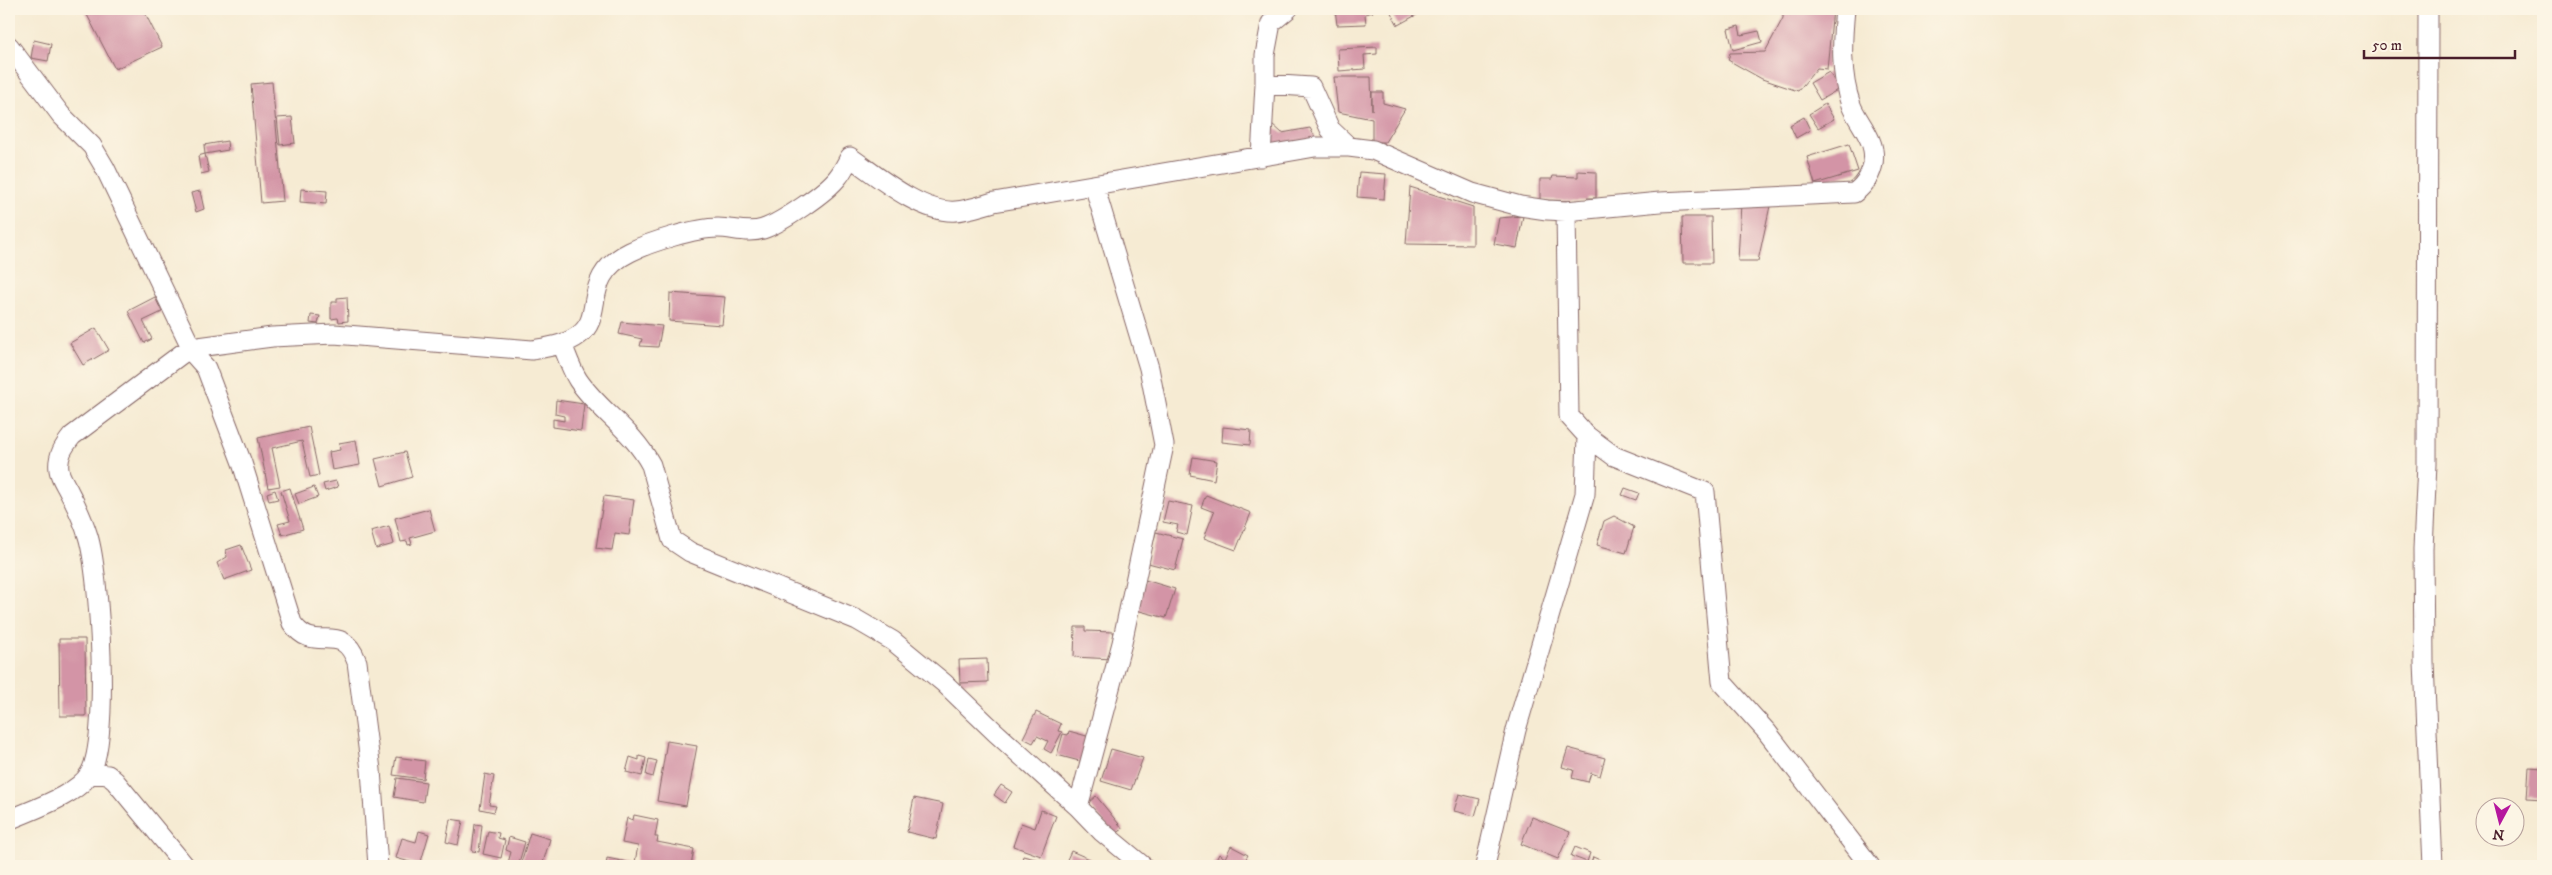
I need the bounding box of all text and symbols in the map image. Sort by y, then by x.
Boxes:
scale bar [2364,28,2516,60]
text: 50 m [2372,36,2402,55]
north arrow [2474,798,2524,848]
text: N [2491,824,2505,844]

